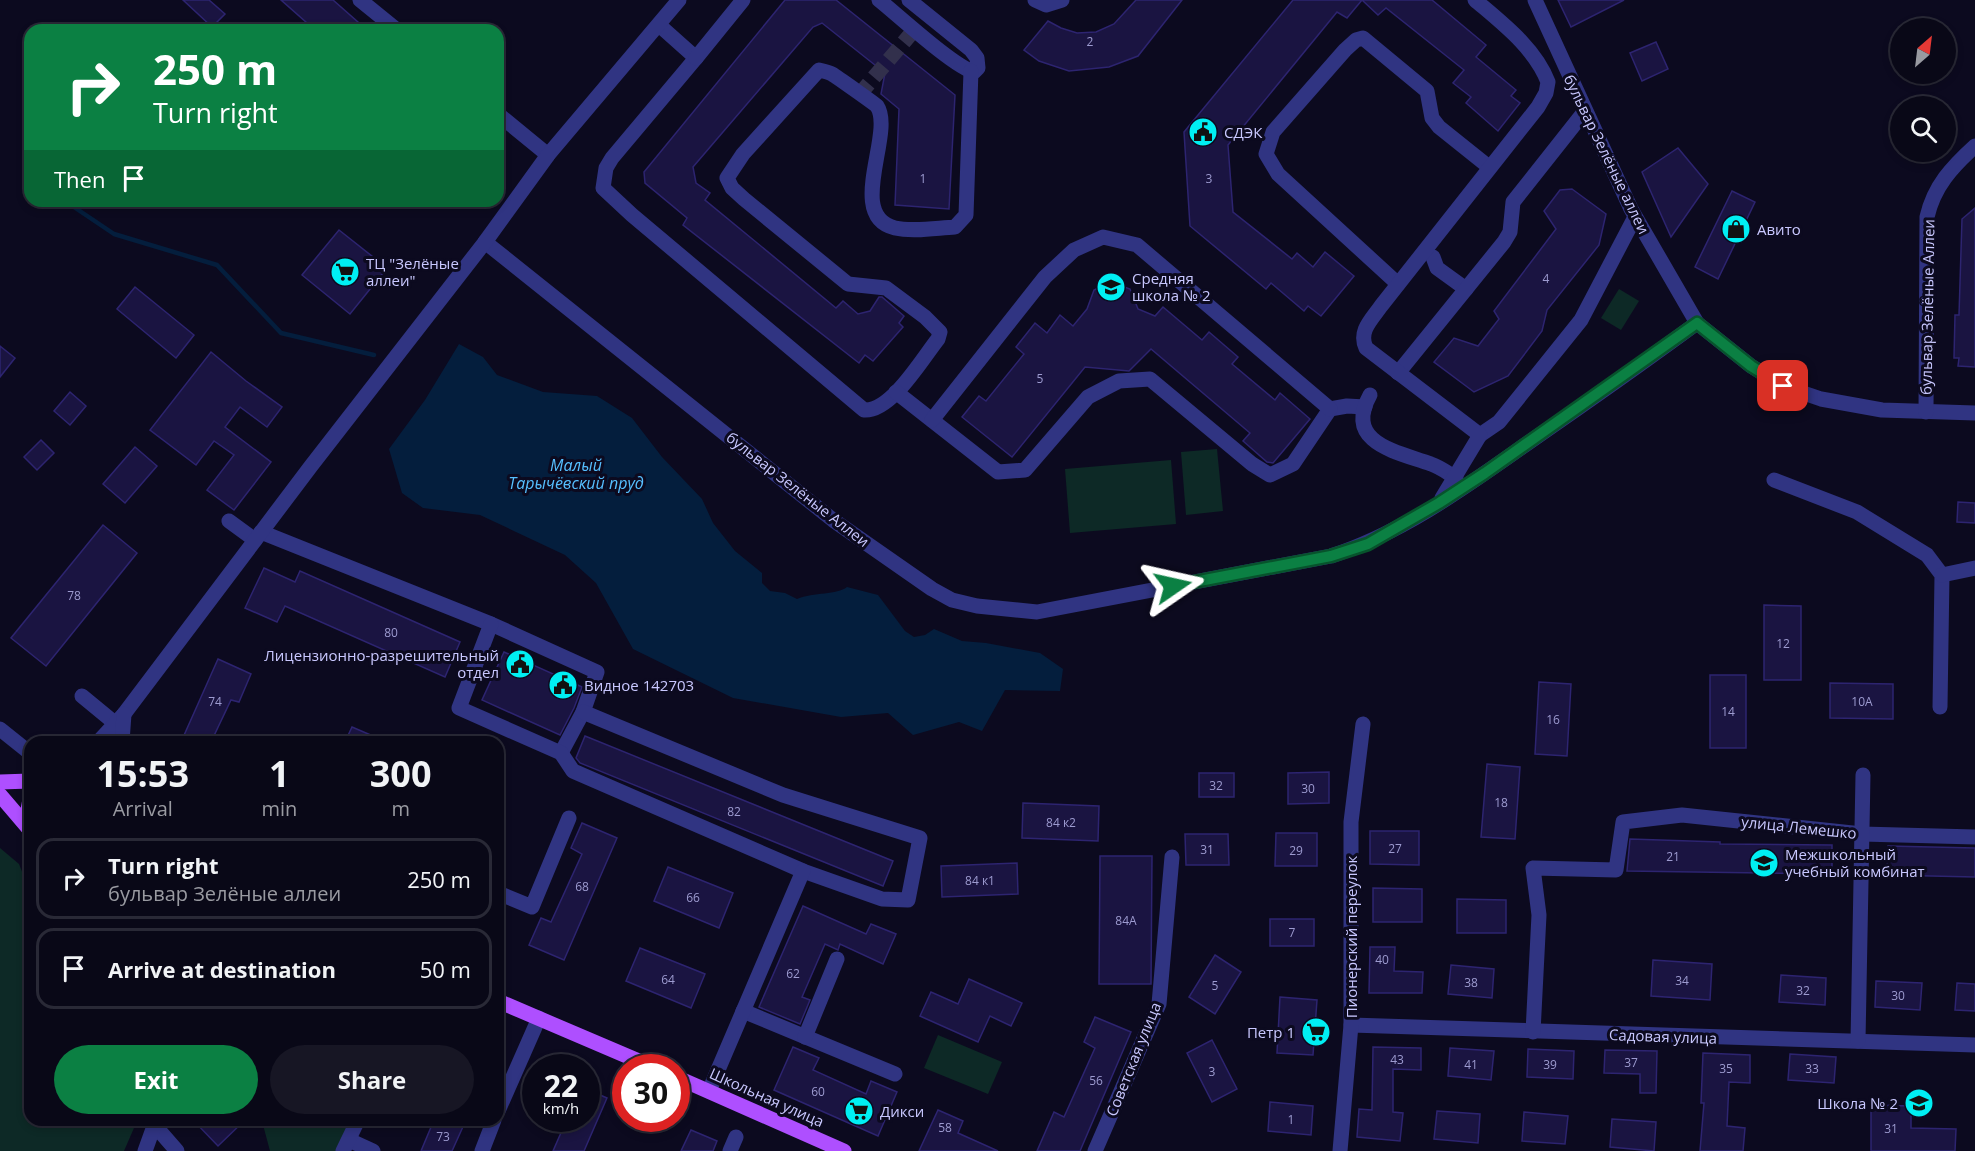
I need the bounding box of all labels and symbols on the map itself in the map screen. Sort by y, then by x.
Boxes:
north arrow [1890,18,1956,84]
house number: 2 [1087,33,1094,50]
street label: бульвар Зелёные аллеи [1560,71,1654,237]
public building icon: СДЭК [1187,116,1219,148]
place label: СДЭК [1224,122,1263,142]
house number: 1 [920,170,926,187]
house number: 3 [1206,170,1213,187]
shop icon: Авито [1720,213,1752,245]
place label: Авито [1757,219,1801,239]
street label: бульвар Зелёные Аллеи [1915,219,1939,395]
place label: ТЦ "Зелёные аллеи" [366,253,459,290]
supermarket icon: ТЦ "Зелёные аллеи" [329,256,361,288]
place label: Средняя школа № 2 [1132,268,1211,305]
house number: 4 [1543,270,1550,287]
school or university icon: Средняя школа № 2 [1095,271,1127,303]
pin [1757,360,1808,411]
house number: 5 [1037,370,1044,387]
street label: бульвар Зелёные Аллеи [722,427,874,551]
water label: Малый Тарычёвский пруд [508,454,644,494]
position arrow [1141,554,1205,618]
house number: 78 [67,587,81,604]
house number: 80 [384,624,398,641]
house number: 12 [1776,635,1790,652]
place label: Лицензионно-разрешительный отдел [264,645,499,682]
public building icon: Лицензионно-разрешительный отдел [504,648,536,680]
public building icon: Видное 142703 [547,669,579,701]
place label: Видное 142703 [584,675,694,695]
house number: 74 [208,693,222,710]
house number: 10А [1851,693,1873,710]
house number: 14 [1721,703,1735,720]
house number: 16 [1546,711,1560,728]
house number: 32 [1209,777,1223,794]
house number: 30 [1301,780,1315,797]
house number: 18 [1494,794,1508,811]
house number: 82 [727,803,741,820]
street label: улица Лемешко [1740,811,1858,843]
house number: 84 к2 [1046,814,1076,831]
house number: 27 [1388,840,1402,857]
house number: 31 [1200,841,1214,858]
house number: 29 [1289,842,1303,859]
place label: Межшкольный учебный комбинат [1785,844,1925,881]
school or university icon: Межшкольный учебный комбинат [1748,847,1780,879]
house number: 21 [1666,848,1680,865]
street label: Пионерский переулок [1341,855,1361,1018]
house number: 84 к1 [965,872,995,889]
house number: 68 [575,878,589,895]
house number: 66 [686,889,700,906]
house number: 84А [1115,912,1137,929]
house number: 7 [1289,924,1296,941]
house number: 40 [1375,951,1389,968]
house number: 62 [786,965,800,982]
house number: 64 [661,971,675,988]
house number: 34 [1675,972,1689,989]
house number: 38 [1464,974,1478,991]
house number: 5 [1212,977,1219,994]
house number: 32 [1796,982,1810,999]
house number: 30 [1891,987,1905,1004]
street label: Советская улица [1101,999,1165,1119]
supermarket icon: Петр 1 [1300,1016,1332,1048]
place label: Петр 1 [1247,1022,1295,1042]
street label: Садовая улица [1609,1024,1717,1048]
house number: 43 [1390,1051,1404,1068]
speed limit sign: 30 [612,1054,690,1132]
house number: 37 [1624,1054,1638,1071]
house number: 41 [1464,1056,1478,1073]
house number: 39 [1543,1056,1557,1073]
house number: 35 [1719,1060,1733,1077]
house number: 33 [1805,1060,1819,1077]
street label: Школьная улица [707,1063,827,1131]
house number: 3 [1209,1063,1216,1080]
house number: 56 [1089,1072,1103,1089]
house number: 60 [811,1083,825,1100]
school or university icon: Школа № 2 [1903,1087,1935,1119]
place label: Школа № 2 [1817,1093,1898,1113]
supermarket icon: Дикси [843,1095,875,1127]
place label: Дикси [880,1101,924,1121]
house number: 1 [1288,1111,1294,1128]
house number: 58 [938,1119,952,1136]
house number: 31 [1884,1120,1898,1137]
house number: 73 [436,1128,450,1145]

